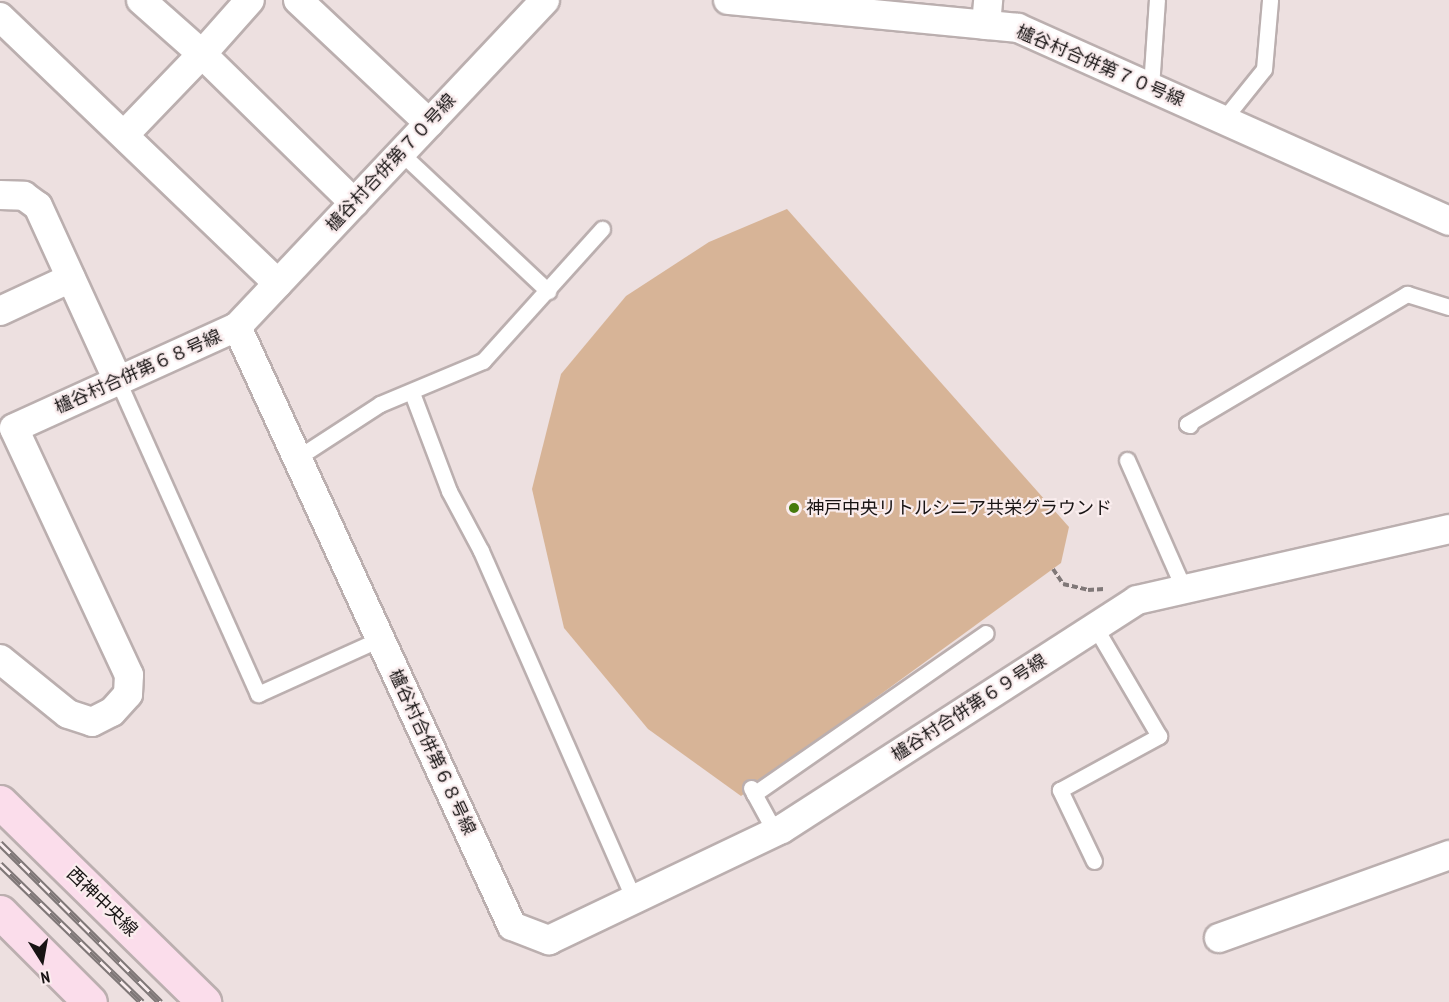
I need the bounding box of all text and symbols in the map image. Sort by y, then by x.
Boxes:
street label: 櫨谷村合併第７０号線 [1013,21,1187,111]
street label: 櫨谷村合併第７０号線 [322,90,460,236]
street label: 櫨谷村合併第６８号線 [51,326,225,418]
place label: 神戸中央リトルシニア共栄グラウンド [806,497,1112,519]
marker: 神戸中央リトルシニア共栄グラウンド [787,501,801,515]
street label: 櫨谷村合併第６９号線 [888,650,1050,766]
street label: 櫨谷村合併第６８号線 [384,666,480,838]
street label: 西神中央線 [62,863,142,941]
north arrow [12,930,72,990]
text: N [39,967,52,988]

